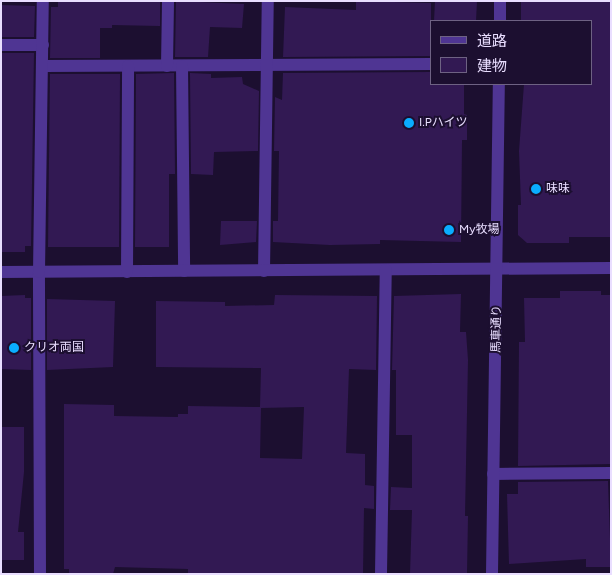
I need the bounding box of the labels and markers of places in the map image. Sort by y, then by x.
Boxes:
place label: I.Pハイツ [419,116,468,130]
marker: I.Pハイツ [403,117,415,129]
place label: 味味 [546,182,570,196]
marker: 味味 [530,183,542,195]
place label: My牧場 [459,223,499,237]
marker: My牧場 [443,224,455,236]
place label: クリオ両国 [24,341,84,355]
marker: クリオ両国 [8,342,20,354]

